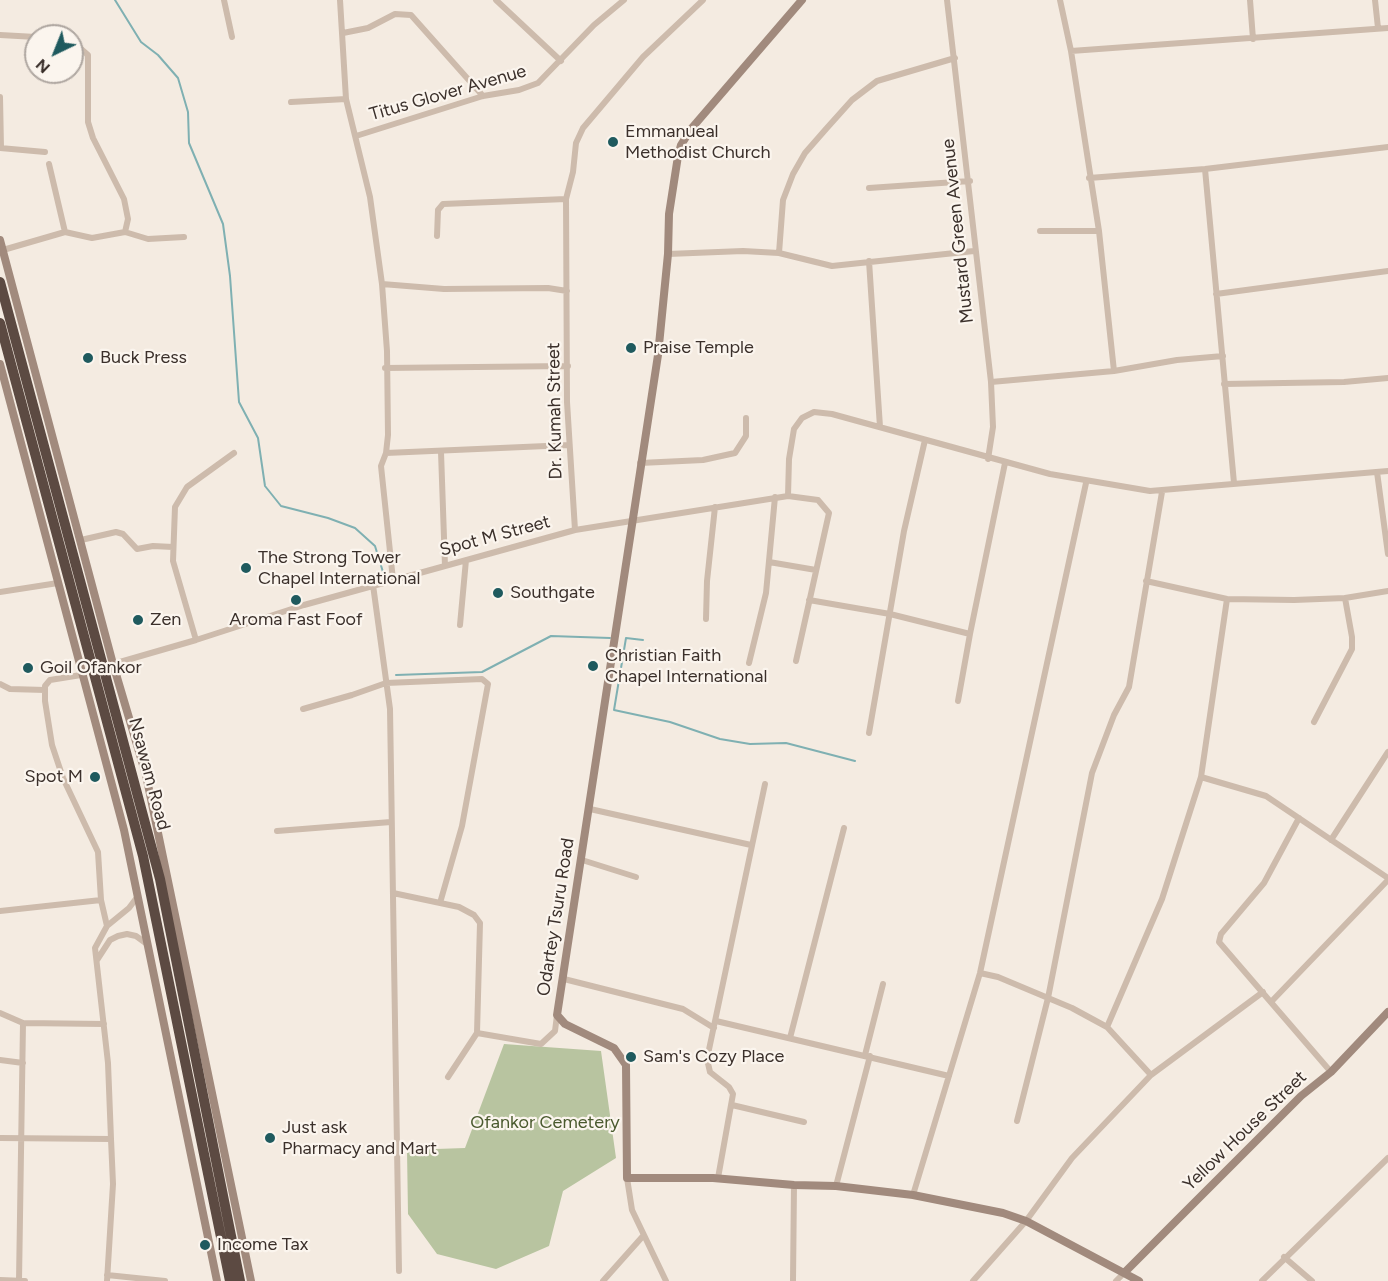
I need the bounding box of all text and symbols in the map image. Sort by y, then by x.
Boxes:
north arrow [24,24,84,84]
text: N [32,55,54,77]
street label: Titus Glover Avenue [367,60,529,126]
place label: Emmanueal Methodist Church [625,121,771,164]
marker: Emmanueal Methodist Church [606,135,620,149]
street label: Mustard Green Avenue [938,138,978,324]
place label: Praise Temple [643,337,754,359]
marker: Praise Temple [624,341,638,355]
street label: Dr. Kumah Street [543,342,567,480]
place label: Buck Press [100,347,187,369]
marker: Buck Press [81,351,95,365]
street label: Spot M Street [437,511,553,561]
place label: The Strong Tower Chapel International [258,547,420,590]
marker: The Strong Tower Chapel International [239,561,253,575]
place label: Southgate [510,582,595,604]
marker: Southgate [491,586,505,600]
marker: Aroma Fast Foof [289,593,303,607]
place label: Zen [150,609,181,631]
place label: Aroma Fast Foof [229,609,363,631]
marker: Zen [131,613,145,627]
place label: Christian Faith Chapel International [605,645,767,688]
place label: Goil Ofankor [40,657,142,679]
marker: Christian Faith Chapel International [586,659,600,673]
marker: Goil Ofankor [21,661,35,675]
street label: Nsawam Road [124,715,174,833]
place label: Spot M [24,766,83,788]
marker: Spot M [88,770,102,784]
street label: Odartey Tsuru Road [533,837,579,997]
place label: Sam's Cozy Place [643,1046,784,1068]
marker: Sam's Cozy Place [624,1050,638,1064]
street label: Yellow House Street [1179,1066,1311,1196]
park label: Ofankor Cemetery [470,1112,620,1134]
place label: Just ask Pharmacy and Mart [282,1117,437,1160]
marker: Just ask Pharmacy and Mart [263,1131,277,1145]
place label: Income Tax [217,1234,308,1256]
marker: Income Tax [198,1238,212,1252]

